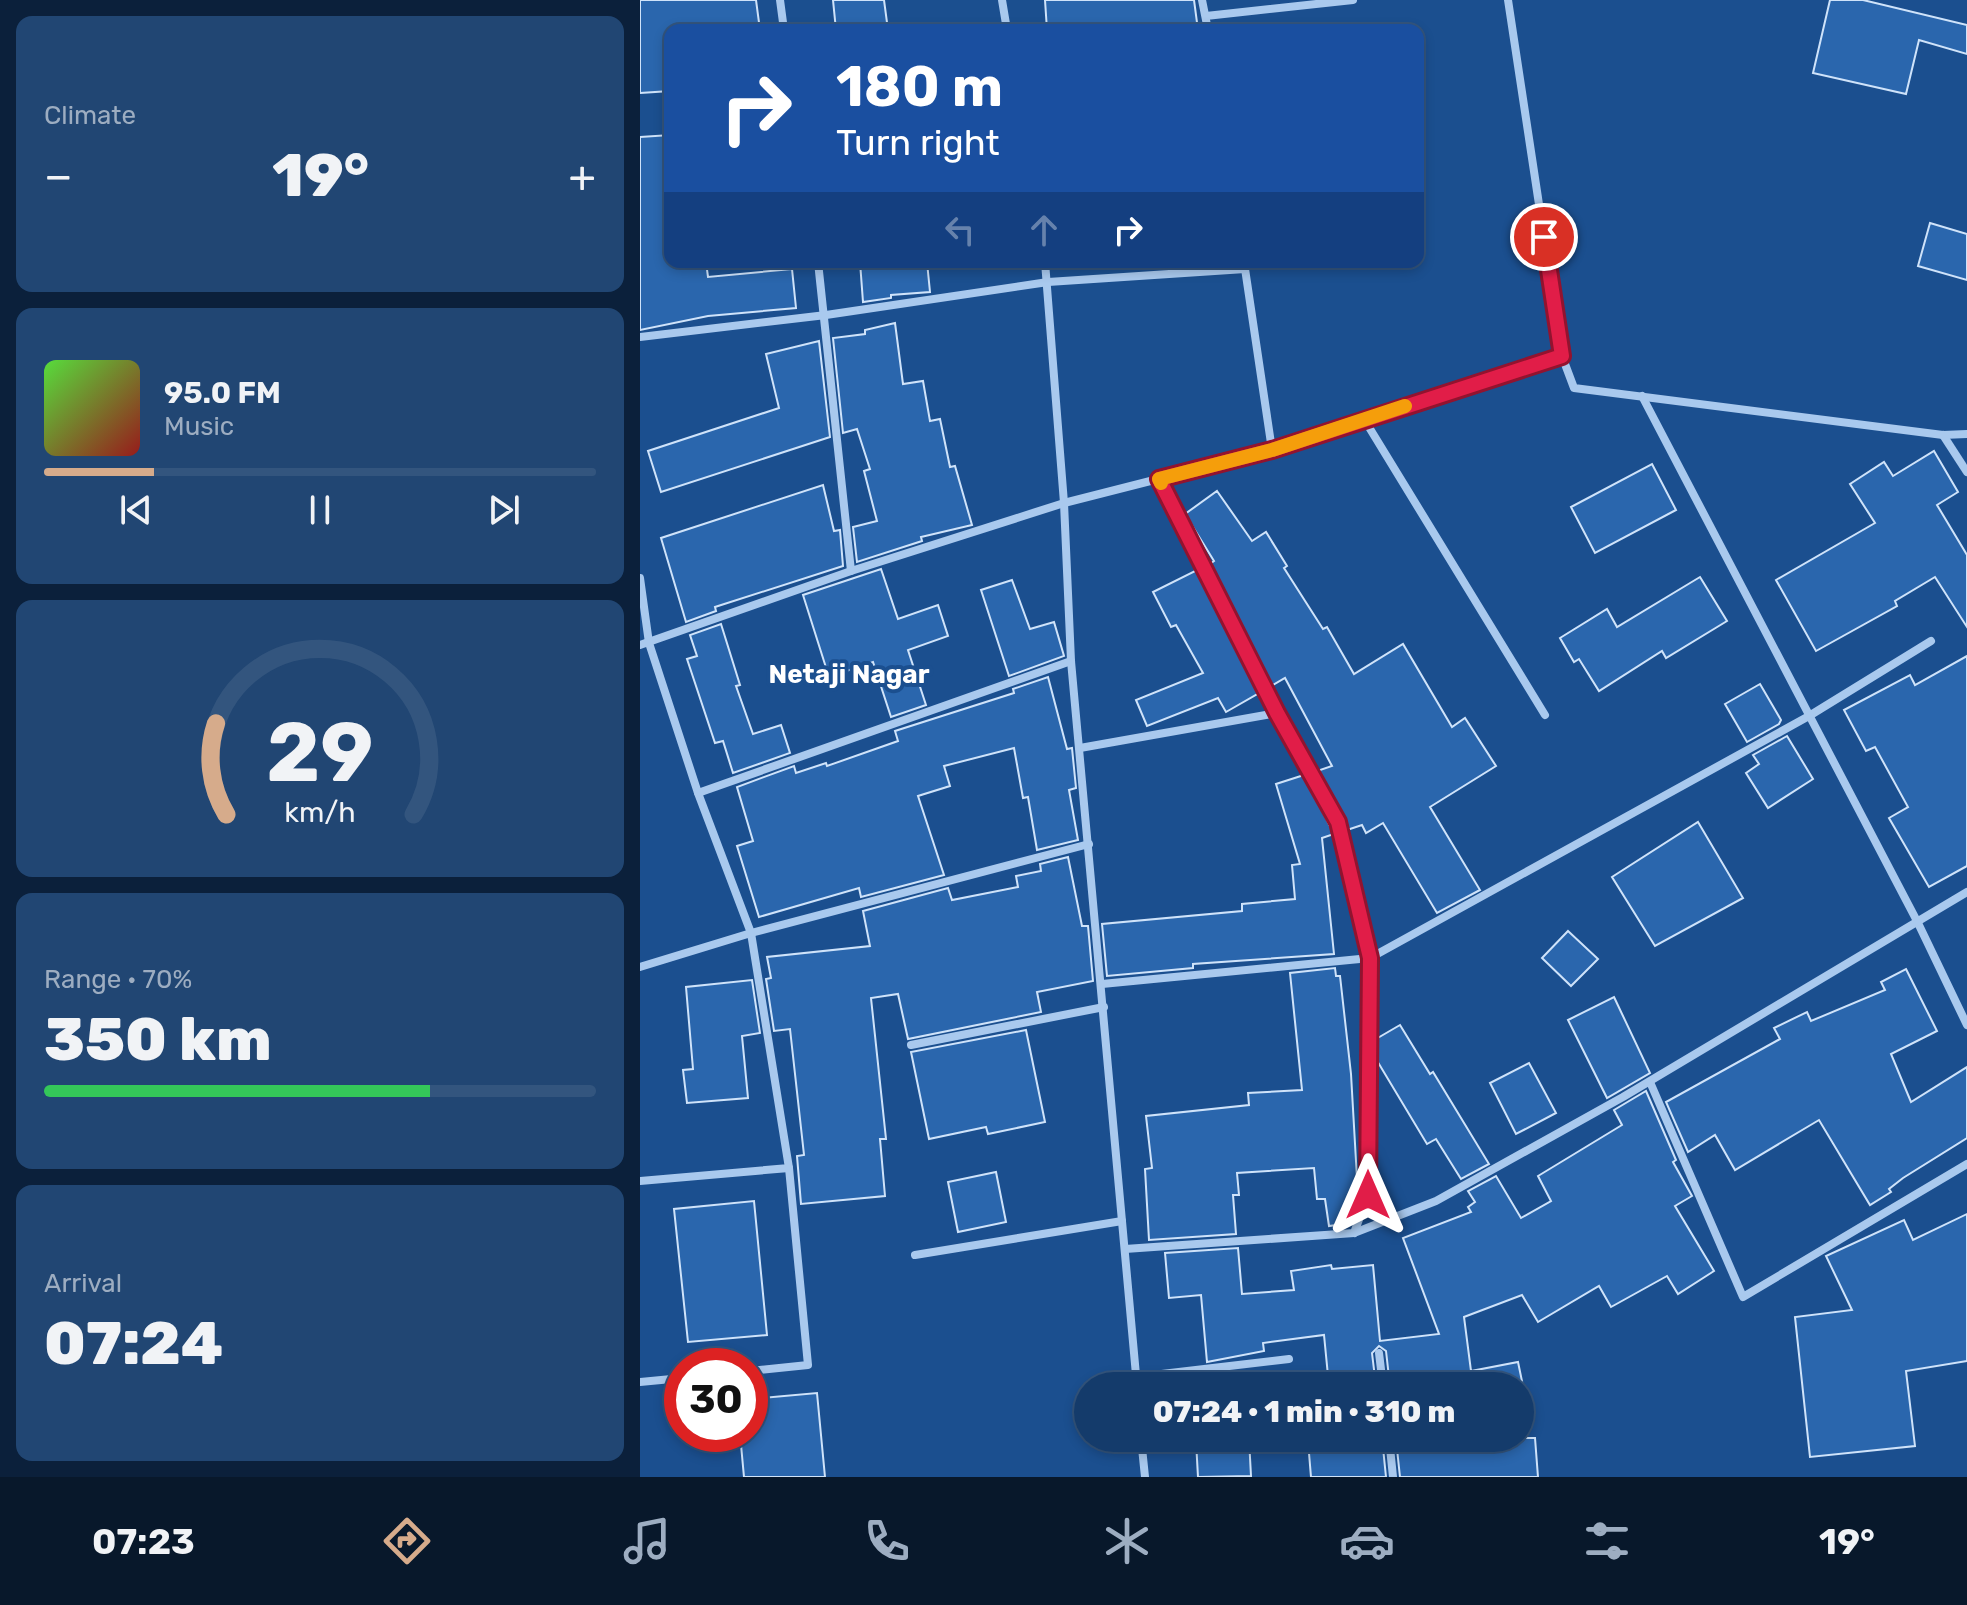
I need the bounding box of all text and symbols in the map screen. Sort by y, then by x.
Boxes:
text: 180 m [836,54,1003,120]
icon: right [704,56,808,160]
text: Climate [44,100,136,131]
text: Turn right [836,121,1000,164]
text: 19° [272,140,369,211]
text: − [44,150,73,202]
text: + [569,150,596,202]
pin [1510,203,1578,271]
icon: left [938,208,982,252]
icon: ahead [1022,208,1066,252]
icon: right [1106,208,1150,252]
icon: arrive [1522,215,1566,259]
text: 95.0 FM [164,375,281,411]
text: Music [164,411,234,442]
icon: previous [114,488,158,532]
icon: pause [298,488,342,532]
icon: next [482,488,526,532]
district label: Netaji Nagar [769,659,930,690]
text: 29 [266,702,374,801]
text: km/h [284,795,356,829]
text: Range · 70% [44,964,192,995]
text: 350 km [44,1004,272,1075]
position arrow [1326,1153,1410,1237]
text: Arrival [44,1268,122,1299]
text: 07:24 [44,1308,223,1379]
speed limit sign: 30 [664,1348,768,1452]
text: 07:24 · 1 min · 310 m [1153,1394,1455,1430]
icon: directions [379,1513,435,1569]
icon: music [619,1513,675,1569]
icon: phone [859,1513,915,1569]
icon: climate [1099,1513,1155,1569]
icon: car [1339,1513,1395,1569]
icon: filters [1579,1513,1635,1569]
text: 07:23 [92,1520,195,1563]
text: 19° [1819,1520,1875,1563]

